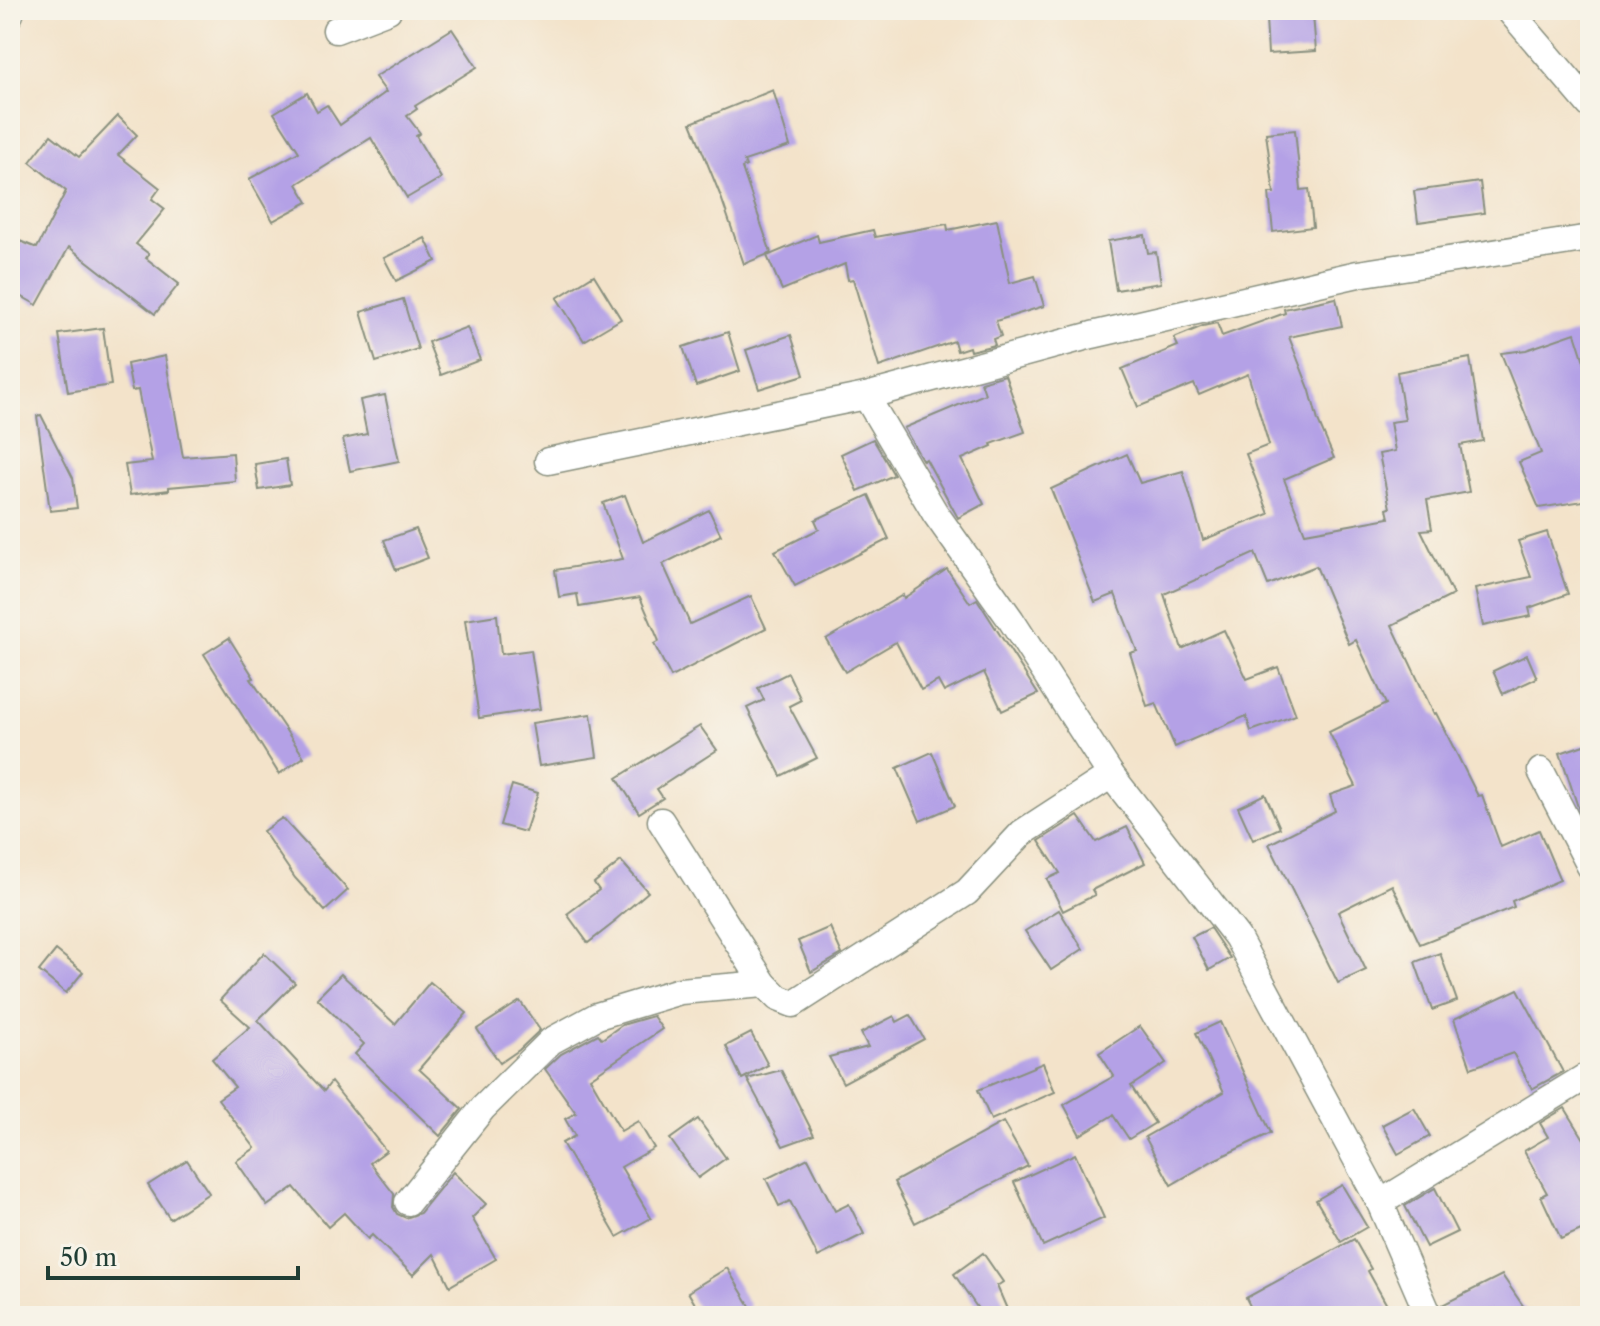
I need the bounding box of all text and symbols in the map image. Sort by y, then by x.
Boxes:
scale bar [48,1230,298,1280]
text: 50 m [60,1243,117,1272]

